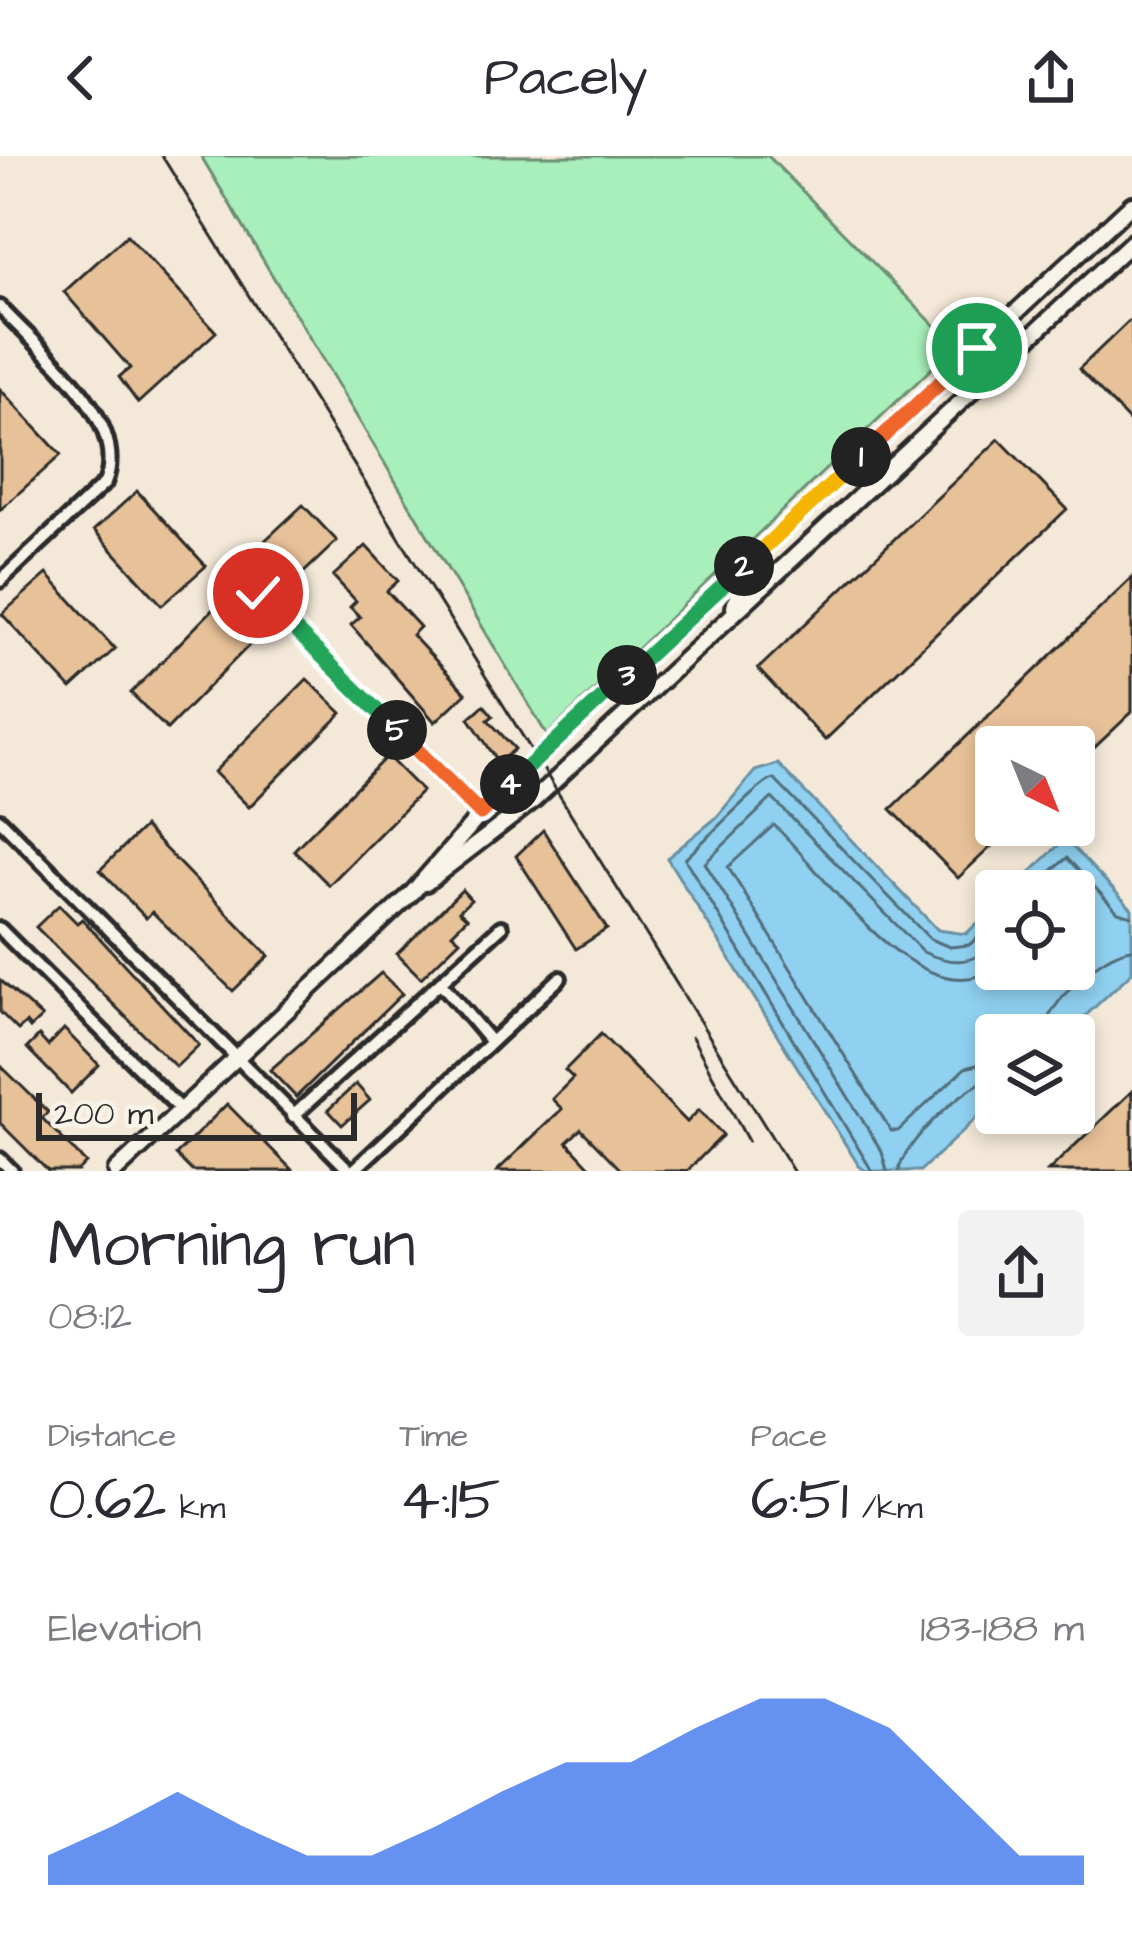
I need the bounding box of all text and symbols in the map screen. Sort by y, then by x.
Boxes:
text: Pacely [484,41,648,116]
icon: back [48,45,114,111]
icon: share [1018,45,1084,111]
pin [926,297,1028,399]
icon: arrive [944,315,1010,381]
pin: 1 [831,427,891,487]
text: 1 [859,434,863,480]
pin: 2 [714,536,774,596]
pin [207,542,309,644]
text: 2 [735,543,753,589]
icon: check [225,560,291,626]
pin: 3 [597,645,657,705]
text: 3 [619,652,635,698]
pin: 5 [367,700,427,760]
text: 5 [385,707,409,753]
north arrow [975,726,1095,846]
map controls [975,726,1095,1134]
pin: 4 [480,754,540,814]
text: 4 [499,761,521,807]
button: locate [975,870,1095,990]
button: layers [975,1014,1095,1134]
scale bar [36,1087,357,1140]
text: 200 m [54,1091,153,1137]
text: Morning run [48,1200,416,1292]
button: share [958,1210,1084,1336]
text: 08:12 [48,1291,132,1345]
text: Distance [48,1413,176,1459]
text: Time [399,1413,468,1459]
text: Pace [751,1413,827,1459]
text: 0.62 [48,1459,166,1542]
text: 4:15 [399,1459,500,1542]
text: 6:51 [751,1459,848,1542]
text: km [166,1485,225,1531]
text: /km [848,1485,923,1531]
text: Elevation [48,1603,202,1657]
text: 183–188 m [920,1603,1084,1657]

